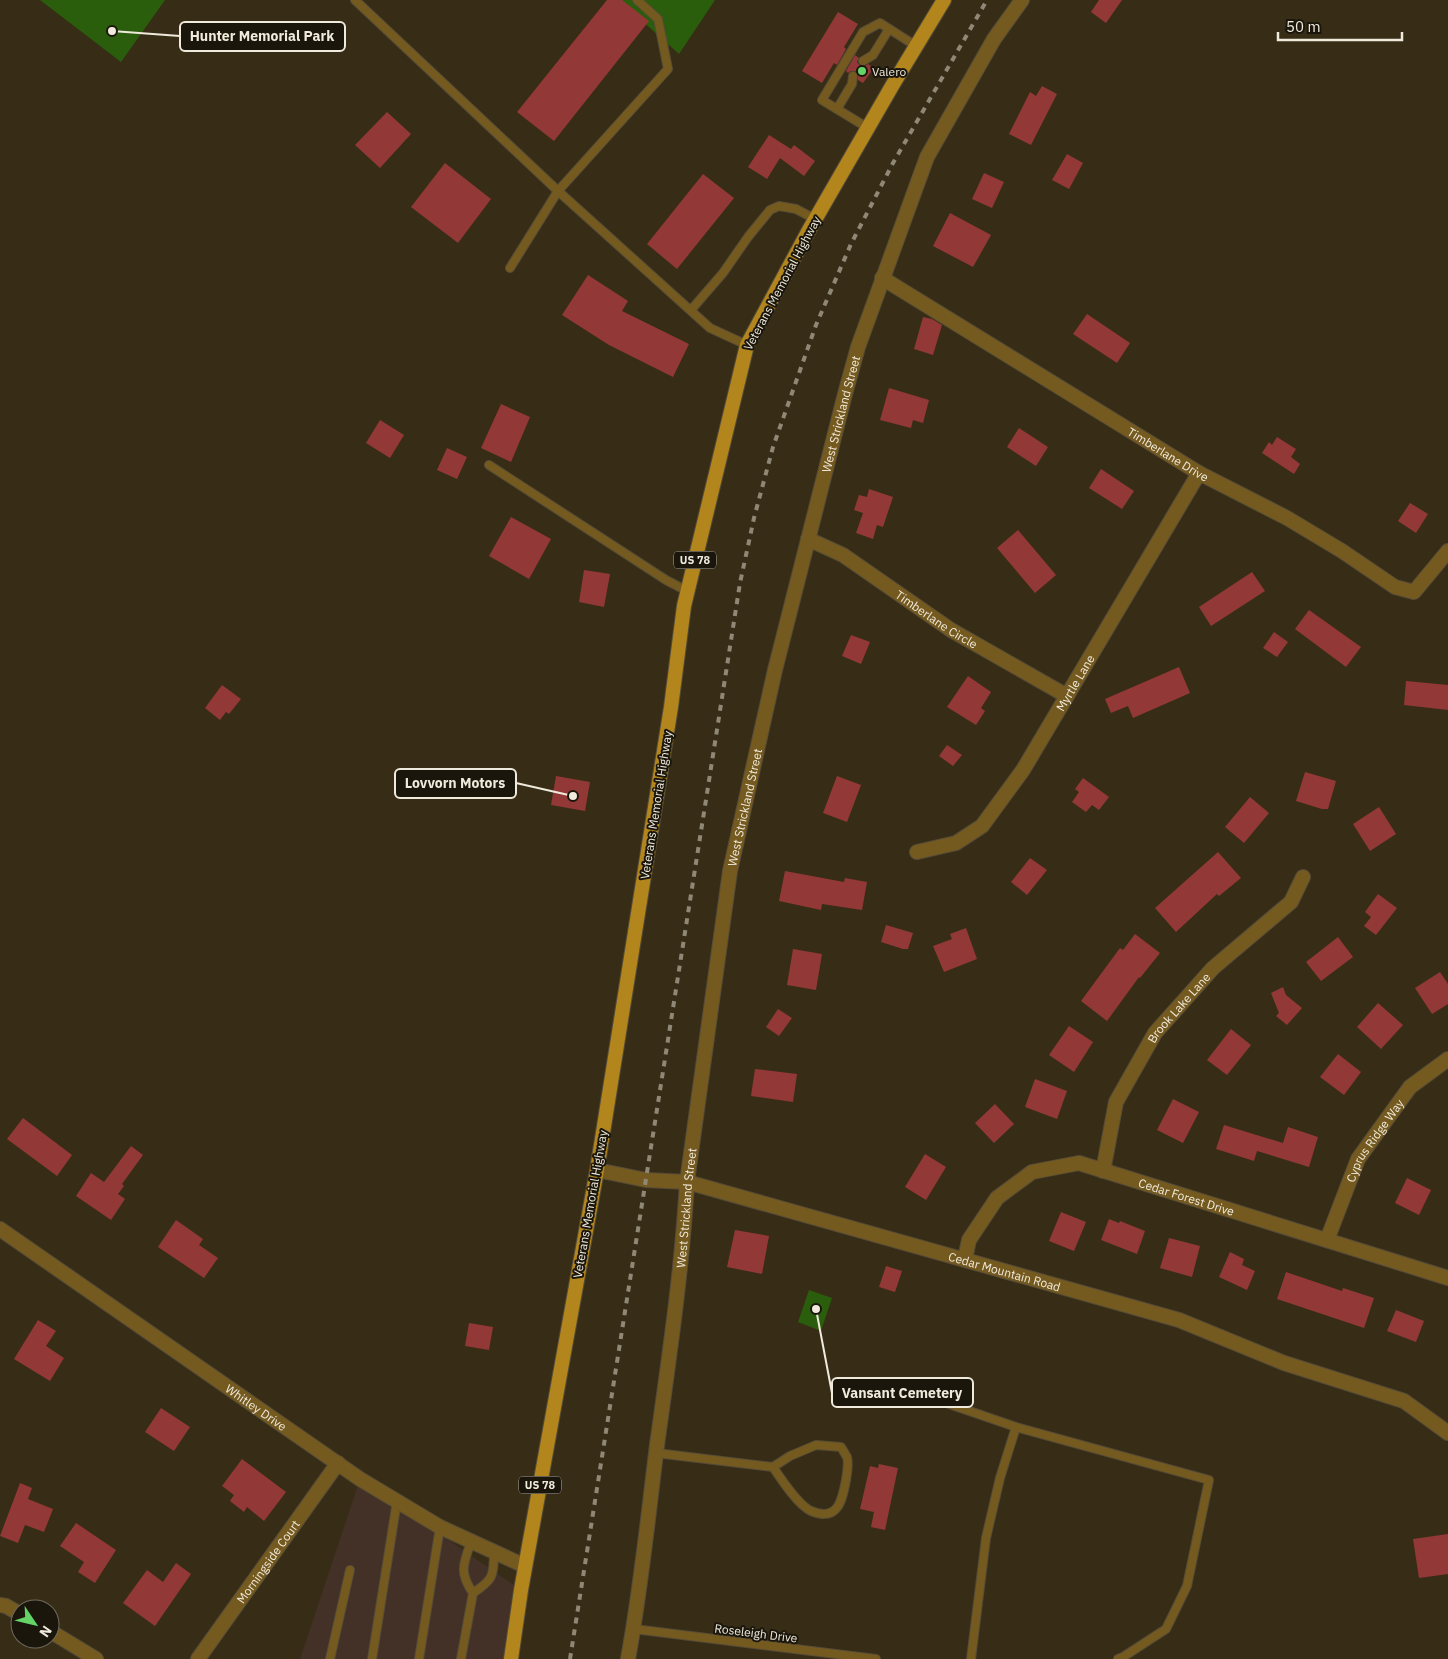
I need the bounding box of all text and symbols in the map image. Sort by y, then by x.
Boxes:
scale bar [1278,10,1402,42]
text: 50 m [1286,17,1321,36]
callout: Hunter Memorial Park [180,22,345,51]
text: Hunter Memorial Park [190,27,335,45]
place label: Valero [872,64,907,79]
marker: Valero [856,65,868,77]
street label: Veterans Memorial Highway [740,213,824,353]
street label: West Strickland Street [818,354,863,474]
street label: Timberlane Drive [1125,424,1212,484]
road number: US 78 [674,552,716,568]
street label: Timberlane Circle [893,586,981,651]
street label: Myrtle Lane [1052,651,1097,714]
street label: Veterans Memorial Highway [637,730,675,880]
street label: West Strickland Street [724,747,765,868]
callout: Lovvorn Motors [395,769,516,798]
text: Lovvorn Motors [405,774,505,792]
street label: Brook Lake Lane [1144,969,1213,1045]
street label: Cyprus Ridge Way [1342,1096,1407,1184]
street label: Veterans Memorial Highway [570,1129,610,1279]
street label: West Strickland Street [673,1147,699,1268]
street label: Cedar Forest Drive [1137,1175,1237,1219]
street label: Cedar Mountain Road [947,1248,1062,1294]
callout: Vansant Cemetery [832,1378,973,1407]
street label: Whitley Drive [223,1380,290,1434]
text: Vansant Cemetery [842,1384,963,1402]
road number: US 78 [519,1476,561,1494]
street label: Morningside Court [233,1517,303,1606]
north arrow [10,1599,60,1649]
street label: Roseleigh Drive [714,1620,799,1646]
text: N [35,1622,56,1641]

